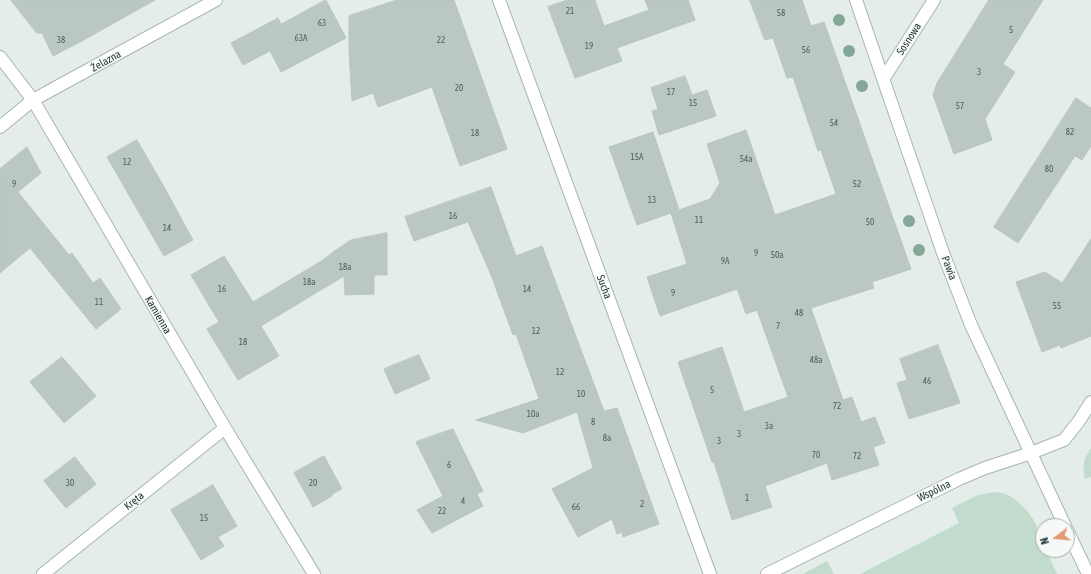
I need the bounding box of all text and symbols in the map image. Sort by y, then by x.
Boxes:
house number: 21 [566,6,574,16]
house number: 58 [777,8,785,18]
house number: 63 [318,18,326,28]
street label: Sosnowa [894,20,924,58]
house number: 5 [1009,25,1013,35]
house number: 63A [295,33,307,43]
house number: 38 [57,35,65,45]
house number: 22 [437,35,445,45]
house number: 19 [585,41,593,51]
house number: 56 [802,45,810,55]
street label: Żelazna [89,47,123,75]
house number: 3 [977,67,981,77]
house number: 20 [455,83,463,93]
house number: 17 [667,87,675,97]
house number: 15 [689,98,697,108]
house number: 57 [956,101,964,111]
house number: 54 [830,118,838,128]
house number: 82 [1066,127,1074,137]
house number: 18 [471,128,479,138]
house number: 15A [631,152,643,162]
house number: 54a [740,154,752,164]
house number: 12 [123,157,131,167]
house number: 80 [1045,164,1053,174]
house number: 9 [12,179,16,189]
house number: 52 [853,179,861,189]
house number: 13 [648,195,656,205]
house number: 16 [449,211,457,221]
house number: 11 [695,215,703,225]
house number: 50 [866,217,874,227]
house number: 14 [163,223,171,233]
house number: 9 [754,248,758,258]
house number: 50a [771,250,783,260]
street label: Pawia [938,254,960,282]
house number: 9A [721,256,729,266]
house number: 18a [339,262,351,272]
street label: Sucha [594,273,614,301]
house number: 18a [303,277,315,287]
house number: 16 [218,284,226,294]
house number: 14 [523,284,531,294]
house number: 9 [671,288,675,298]
street label: Kamienna [142,294,174,336]
house number: 11 [95,297,103,307]
house number: 55 [1053,301,1061,311]
house number: 48 [795,308,803,318]
house number: 7 [776,321,780,331]
house number: 12 [532,326,540,336]
house number: 18 [239,337,247,347]
house number: 48a [810,355,822,365]
house number: 12 [556,367,564,377]
house number: 46 [923,376,931,386]
house number: 5 [710,385,714,395]
house number: 10 [577,389,585,399]
house number: 72 [833,401,841,411]
house number: 10a [527,409,539,419]
house number: 8 [591,417,595,427]
house number: 3a [765,421,773,431]
house number: 3 [737,429,741,439]
house number: 8a [603,433,611,443]
house number: 3 [717,436,721,446]
house number: 70 [812,450,820,460]
house number: 72 [853,451,861,461]
house number: 6 [447,460,451,470]
street label: Wspólna [915,477,953,505]
house number: 30 [66,478,74,488]
house number: 20 [309,478,317,488]
street label: Kręta [121,489,147,513]
house number: 1 [745,493,749,503]
house number: 4 [461,496,465,506]
house number: 2 [640,499,644,509]
house number: 66 [572,502,580,512]
house number: 22 [438,506,446,516]
house number: 15 [200,513,208,523]
north arrow [1035,518,1075,558]
text: N [1038,536,1051,546]

